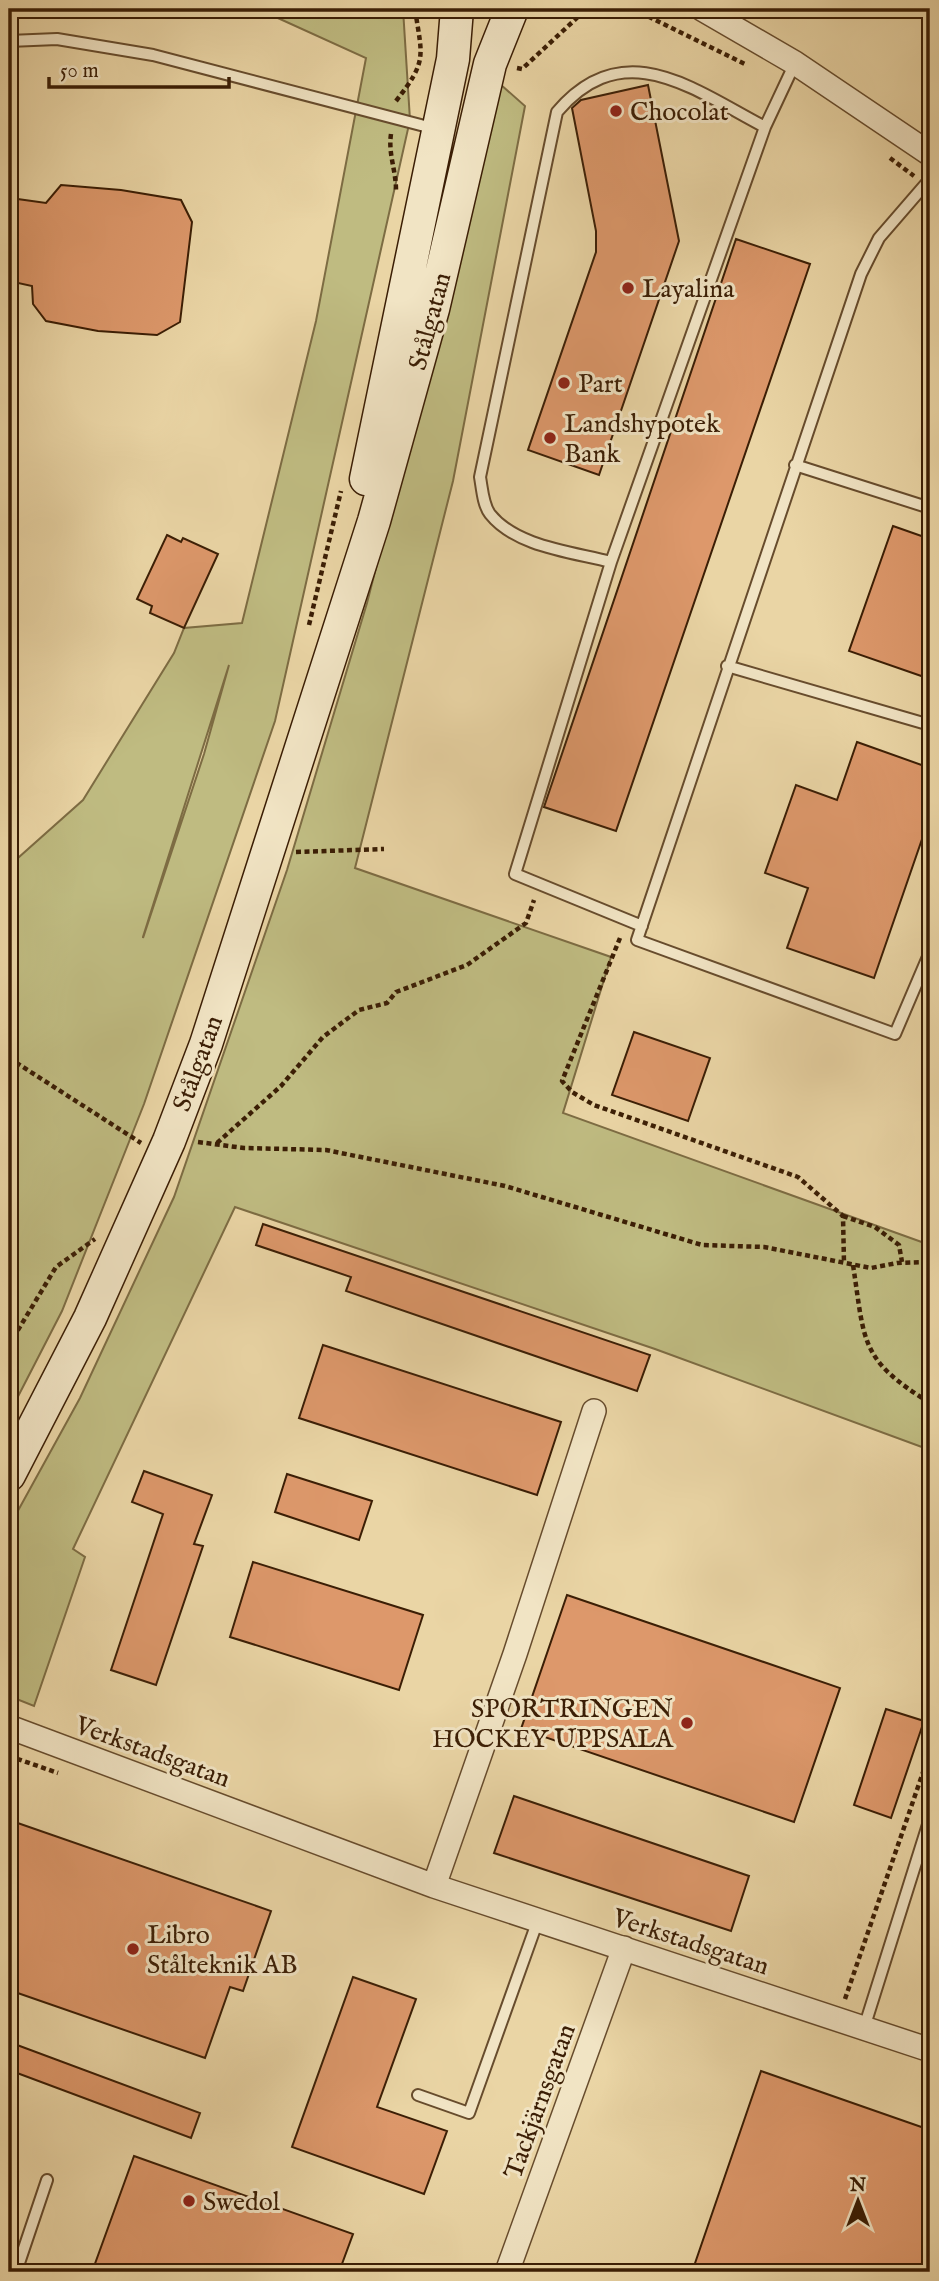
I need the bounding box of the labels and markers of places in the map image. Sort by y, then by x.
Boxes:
place label: Chocolat [630,96,729,129]
marker: Chocolat [608,103,624,119]
place label: Layalina [642,273,735,306]
marker: Layalina [620,280,636,296]
place label: Part [578,368,623,401]
marker: Part [556,375,572,391]
place label: Landshypotek Bank [564,408,721,471]
marker: Landshypotek Bank [542,430,558,446]
place label: SPORTRINGEN HOCKEY UPPSALA [432,1693,674,1756]
marker: SPORTRINGEN HOCKEY UPPSALA [679,1715,695,1731]
place label: Libro Stålteknik AB [147,1919,298,1982]
marker: Libro Stålteknik AB [125,1941,141,1957]
place label: Swedol [203,2186,281,2219]
marker: Swedol [181,2193,197,2209]

